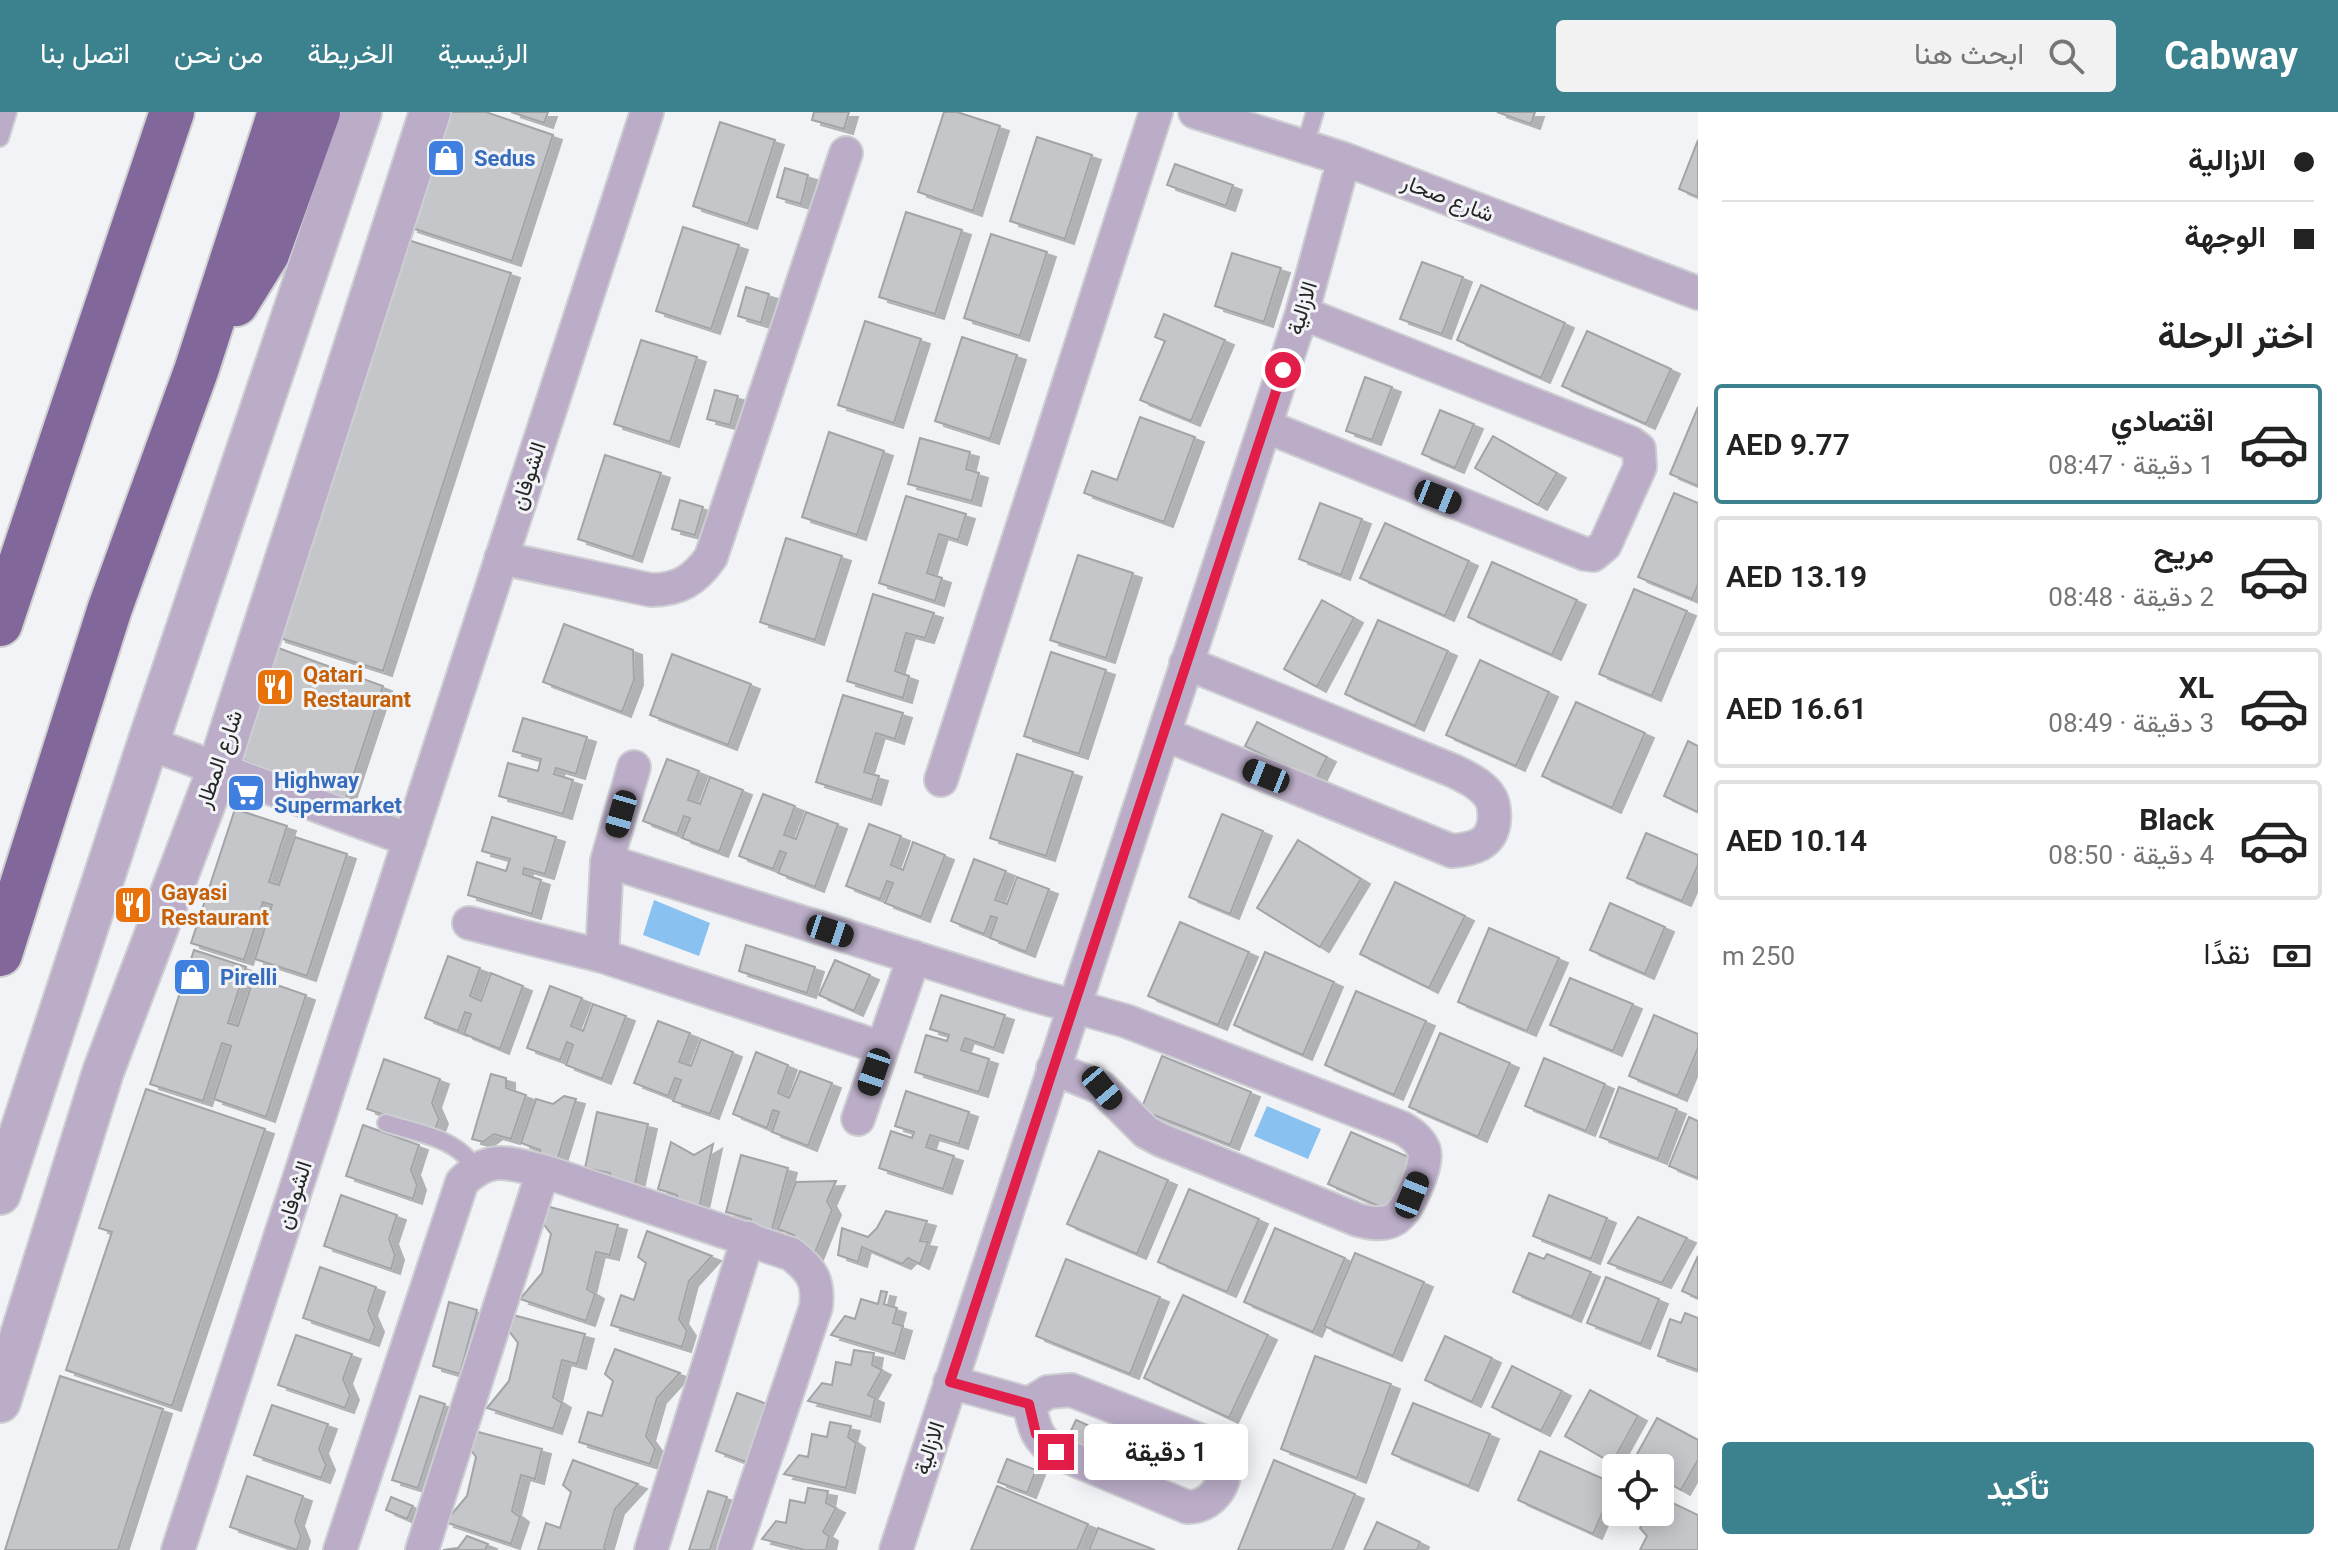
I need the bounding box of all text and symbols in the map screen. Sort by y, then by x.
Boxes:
search box [1556,20,2116,92]
icon: search [2044,34,2088,78]
text: Cabway [2164,34,2298,78]
text: ابحث هنا [1914,36,2024,71]
text: اتصل بنا [40,37,130,70]
text: من نحن [174,37,263,70]
text: الخريطة [307,37,394,70]
text: الرئيسية [438,37,528,70]
shop icon: Sedus [425,137,467,179]
text: الازالية [2188,142,2266,177]
place label: Sedus [474,146,535,171]
street label: شارع صحار [1397,169,1497,229]
text: الوجهة [2184,219,2266,254]
street label: الازالية [1282,278,1323,338]
text: اختر الرحلة [2157,315,2314,357]
route start [1265,352,1301,388]
text: اقتصادي [2111,403,2214,438]
icon: car [2238,408,2310,480]
text: AED 9.77 [1726,427,1850,462]
street label: الشوفان [505,439,552,514]
text: 1 دقيقة · 08:47 [2048,450,2214,480]
car [1411,477,1465,517]
text: مريح [2154,535,2214,570]
icon: car [2238,540,2310,612]
text: AED 13.19 [1726,559,1867,594]
text: 2 دقيقة · 08:48 [2048,582,2214,612]
place label: Qatari Restaurant [303,662,412,712]
restaurant icon: Qatari Restaurant [254,666,296,708]
text: XL [2179,670,2214,705]
icon: car [2238,672,2310,744]
text: AED 16.61 [1726,691,1867,726]
street label: شارع المطار [190,707,249,813]
text: 3 دقيقة · 08:49 [2048,708,2214,738]
car [1239,756,1293,796]
place label: Highway Supermarket [274,768,402,818]
supermarket icon: Highway Supermarket [225,772,267,814]
car [603,788,639,840]
text: Black [2139,802,2214,837]
icon: car [2238,804,2310,876]
text: AED 10.14 [1726,823,1867,858]
text: 4 دقيقة · 08:50 [2048,840,2214,870]
place label: Gayasi Restaurant [161,880,270,930]
restaurant icon: Gayasi Restaurant [112,884,154,926]
car [803,912,857,950]
icon: cash [2270,934,2314,978]
text: نقدًا [2204,936,2250,971]
text: 250 m [1722,941,1795,971]
shop icon: Pirelli [171,956,213,998]
place label: Pirelli [220,965,277,990]
car [855,1045,893,1099]
car [1077,1062,1127,1114]
street label: الشوفان [271,1158,318,1233]
car [1392,1168,1432,1222]
street label: الازالية [909,1418,950,1478]
callout: 1 دقيقة [1084,1424,1248,1480]
route end [1038,1434,1074,1470]
text: 1 دقيقة [1125,1437,1207,1467]
button: تأكيد [1722,1442,2314,1534]
map controls [1602,1454,1674,1526]
button: locate [1602,1454,1674,1526]

